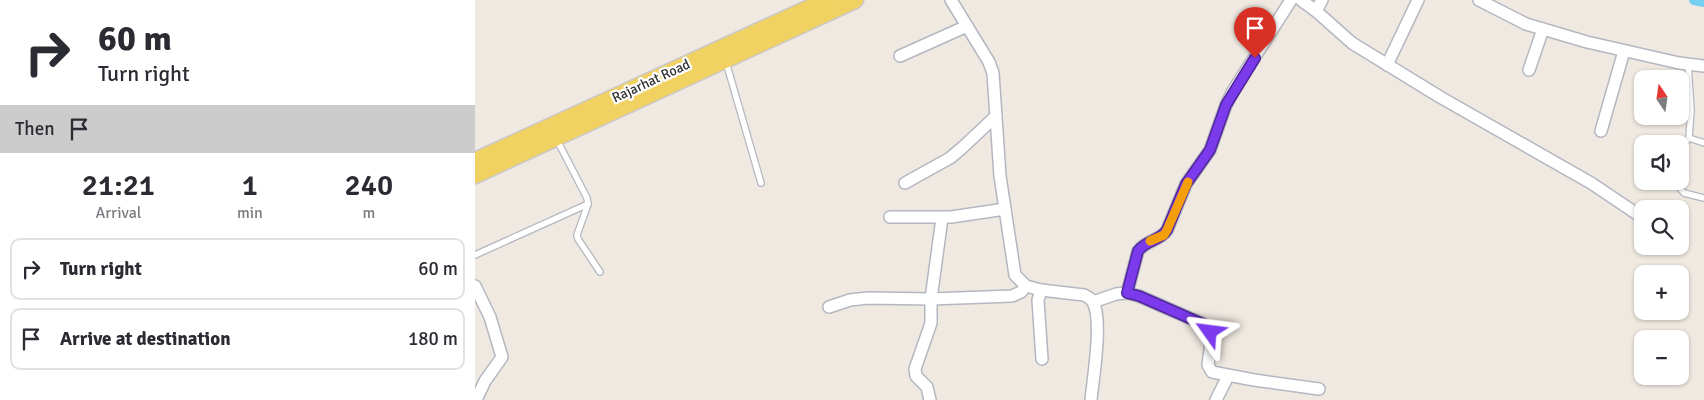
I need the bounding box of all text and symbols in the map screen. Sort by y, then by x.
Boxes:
pin [1234,7,1276,58]
icon: arrive [1241,14,1269,42]
text: 60 m [98,17,172,60]
icon: right [15,20,80,85]
street label: Rajarhat Road [609,56,693,106]
text: Turn right [98,60,190,87]
north arrow [1634,70,1689,125]
map controls [1634,70,1689,385]
icon: arrive [65,115,93,143]
text: Then [15,117,55,141]
button: sound [1634,135,1689,190]
text: 21:21 [82,167,155,204]
text: 1 [242,167,258,204]
text: 240 [345,167,393,204]
button: search [1634,200,1689,255]
text: Arrival [95,203,141,223]
text: min [237,203,263,223]
text: m [362,203,375,223]
icon: right [17,255,45,283]
text: Turn right [60,257,142,281]
text: 60 m [418,257,458,281]
button: + [1634,265,1689,320]
position arrow [1183,305,1235,357]
icon: arrive [17,325,45,353]
text: Arrive at destination [60,327,231,351]
text: 180 m [408,327,458,351]
button: − [1634,330,1689,385]

